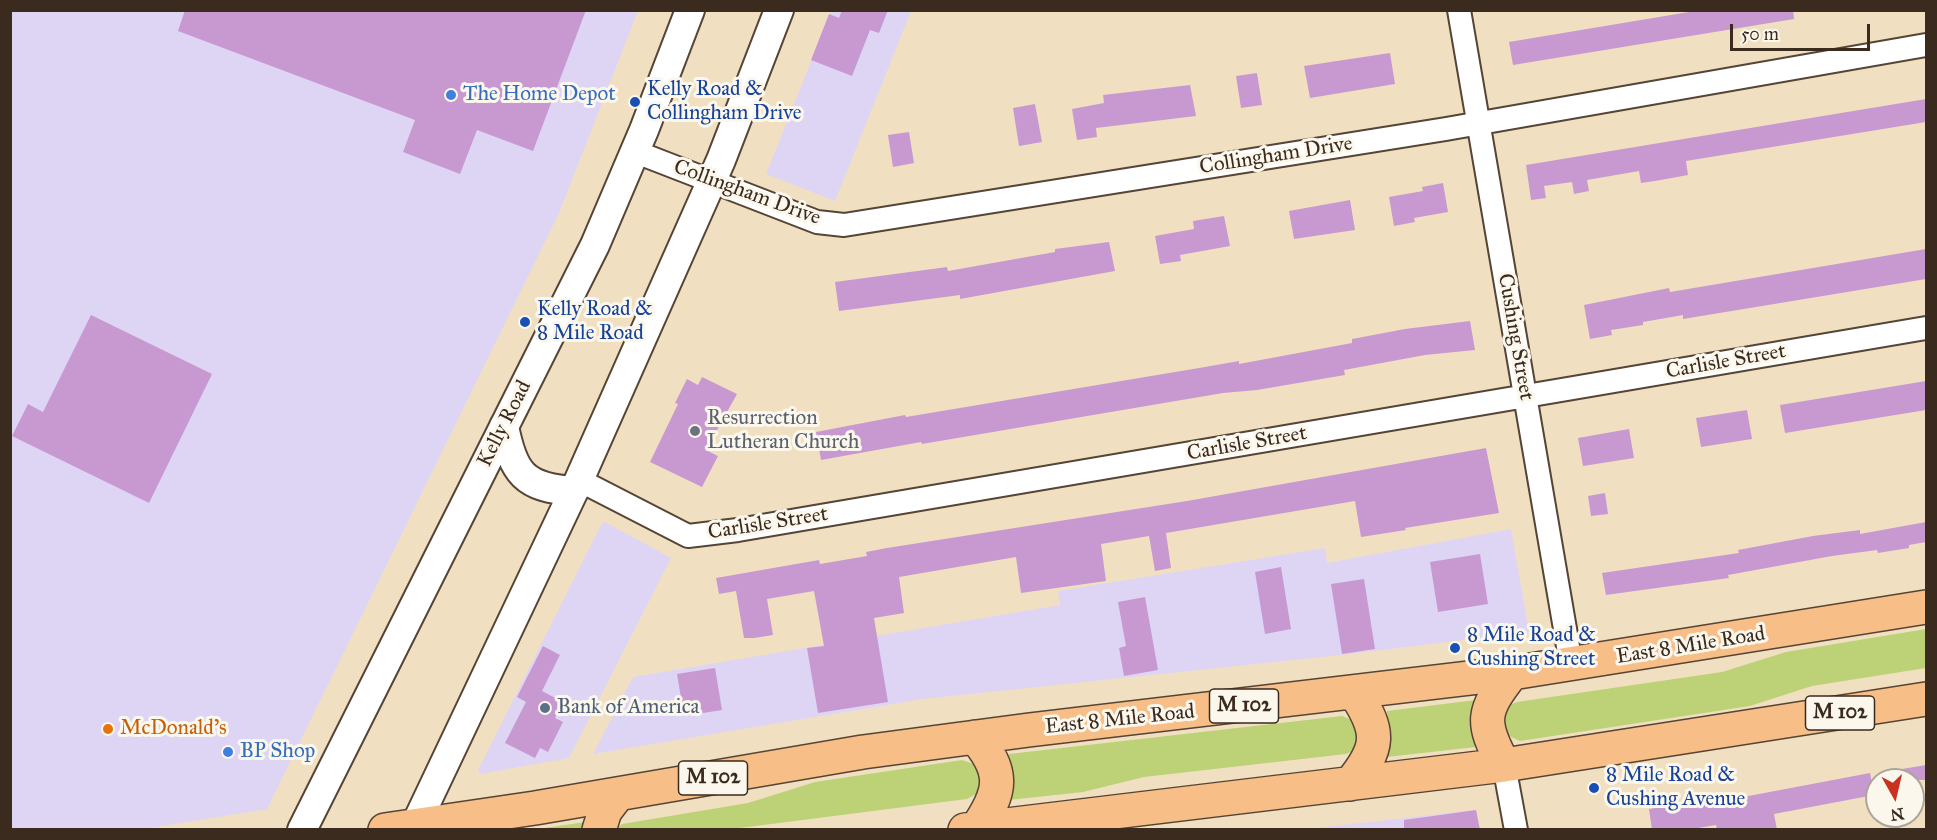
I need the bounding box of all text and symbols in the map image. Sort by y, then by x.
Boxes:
scale bar [1733,12,1872,50]
text: 50 m [1741,23,1779,45]
place label: Kelly Road & Collingham Drive [647,77,802,127]
place label: The Home Depot [463,82,616,108]
marker: The Home Depot [444,88,458,102]
marker: Kelly Road & Collingham Drive [628,95,642,109]
street label: Collingham Drive [1198,131,1354,181]
street label: Collingham Drive [670,155,824,231]
street label: Cushing Street [1491,272,1539,402]
place label: Kelly Road & 8 Mile Road [537,297,653,347]
marker: Kelly Road & 8 Mile Road [518,315,532,329]
street label: Carlisle Street [1664,339,1788,385]
street label: Kelly Road [473,377,537,471]
place label: Resurrection Lutheran Church [707,406,859,456]
street label: Carlisle Street [1185,421,1309,467]
marker: Resurrection Lutheran Church [688,424,702,438]
street label: Carlisle Street [706,502,830,546]
street label: East 8 Mile Road [1615,622,1767,670]
place label: 8 Mile Road & Cushing Street [1467,623,1596,673]
marker: 8 Mile Road & Cushing Street [1448,641,1462,655]
road number: M 102 [1210,689,1278,723]
place label: Bank of America [557,695,699,721]
road number: M 102 [1806,696,1874,730]
street label: East 8 Mile Road [1044,700,1196,740]
marker: Bank of America [538,701,552,715]
place label: McDonald's [120,716,227,742]
marker: McDonald's [101,722,115,736]
place label: BP Shop [240,739,315,765]
marker: BP Shop [221,745,235,759]
road number: M 102 [678,761,748,795]
place label: 8 Mile Road & Cushing Avenue [1606,763,1745,813]
north arrow [1865,768,1925,828]
marker: 8 Mile Road & Cushing Avenue [1587,781,1601,795]
text: N [1889,804,1905,825]

